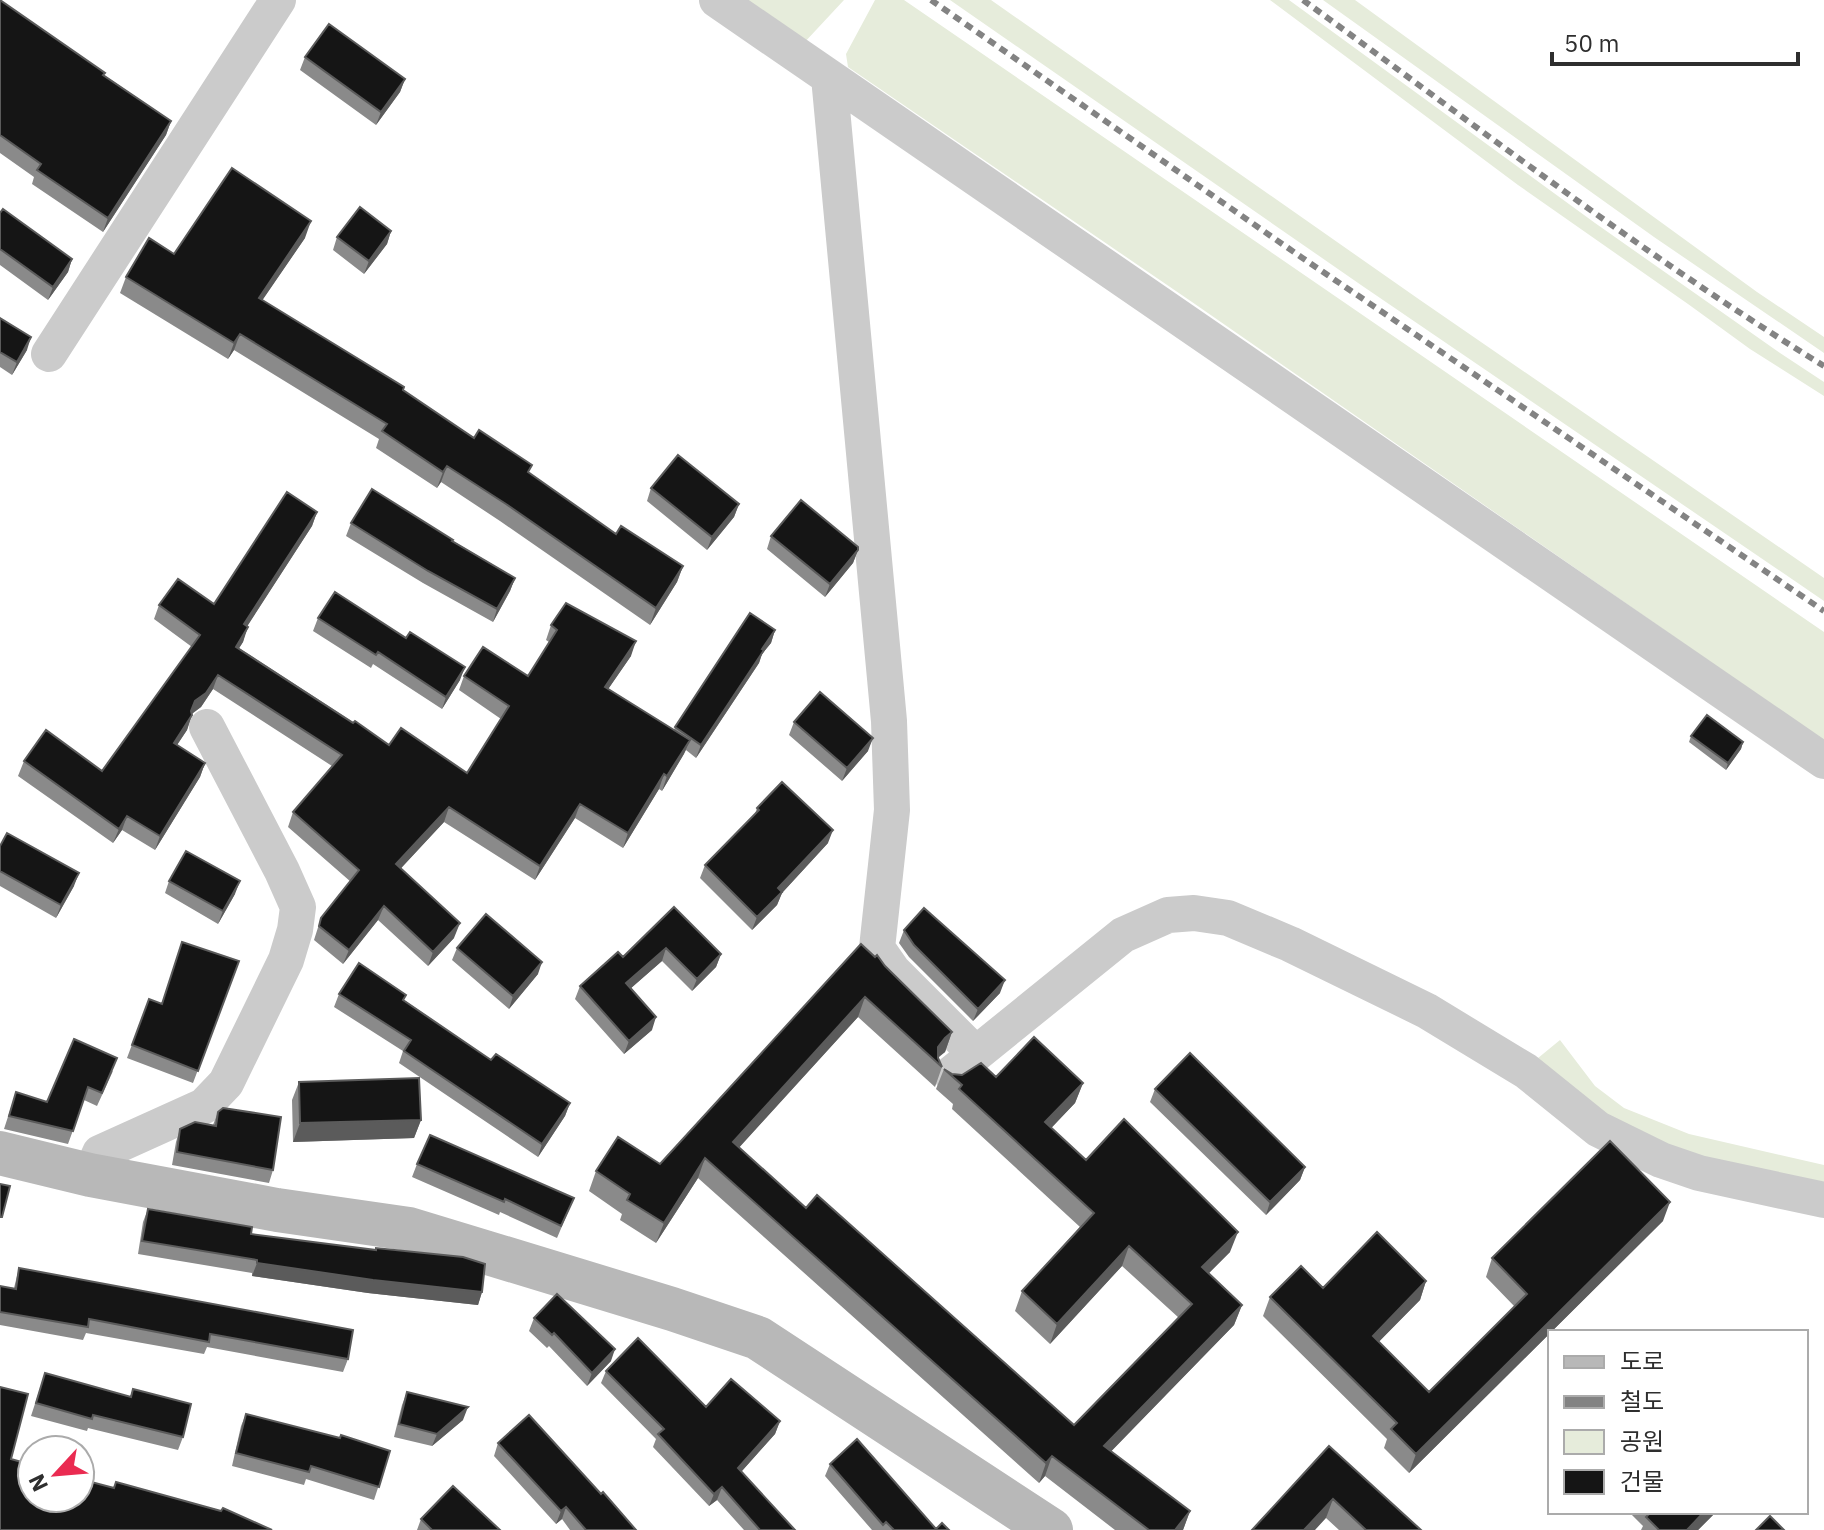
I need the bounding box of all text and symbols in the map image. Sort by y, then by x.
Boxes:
scale bar [1552,16,1798,66]
text: 50 m [1564,27,1619,59]
legend [1548,1330,1808,1514]
text: 도로 [1620,1345,1664,1377]
text: 철도 [1620,1385,1664,1417]
text: 공원 [1620,1425,1664,1457]
north arrow [16,1434,96,1514]
text: 건물 [1620,1465,1664,1497]
text: N [21,1469,54,1497]

